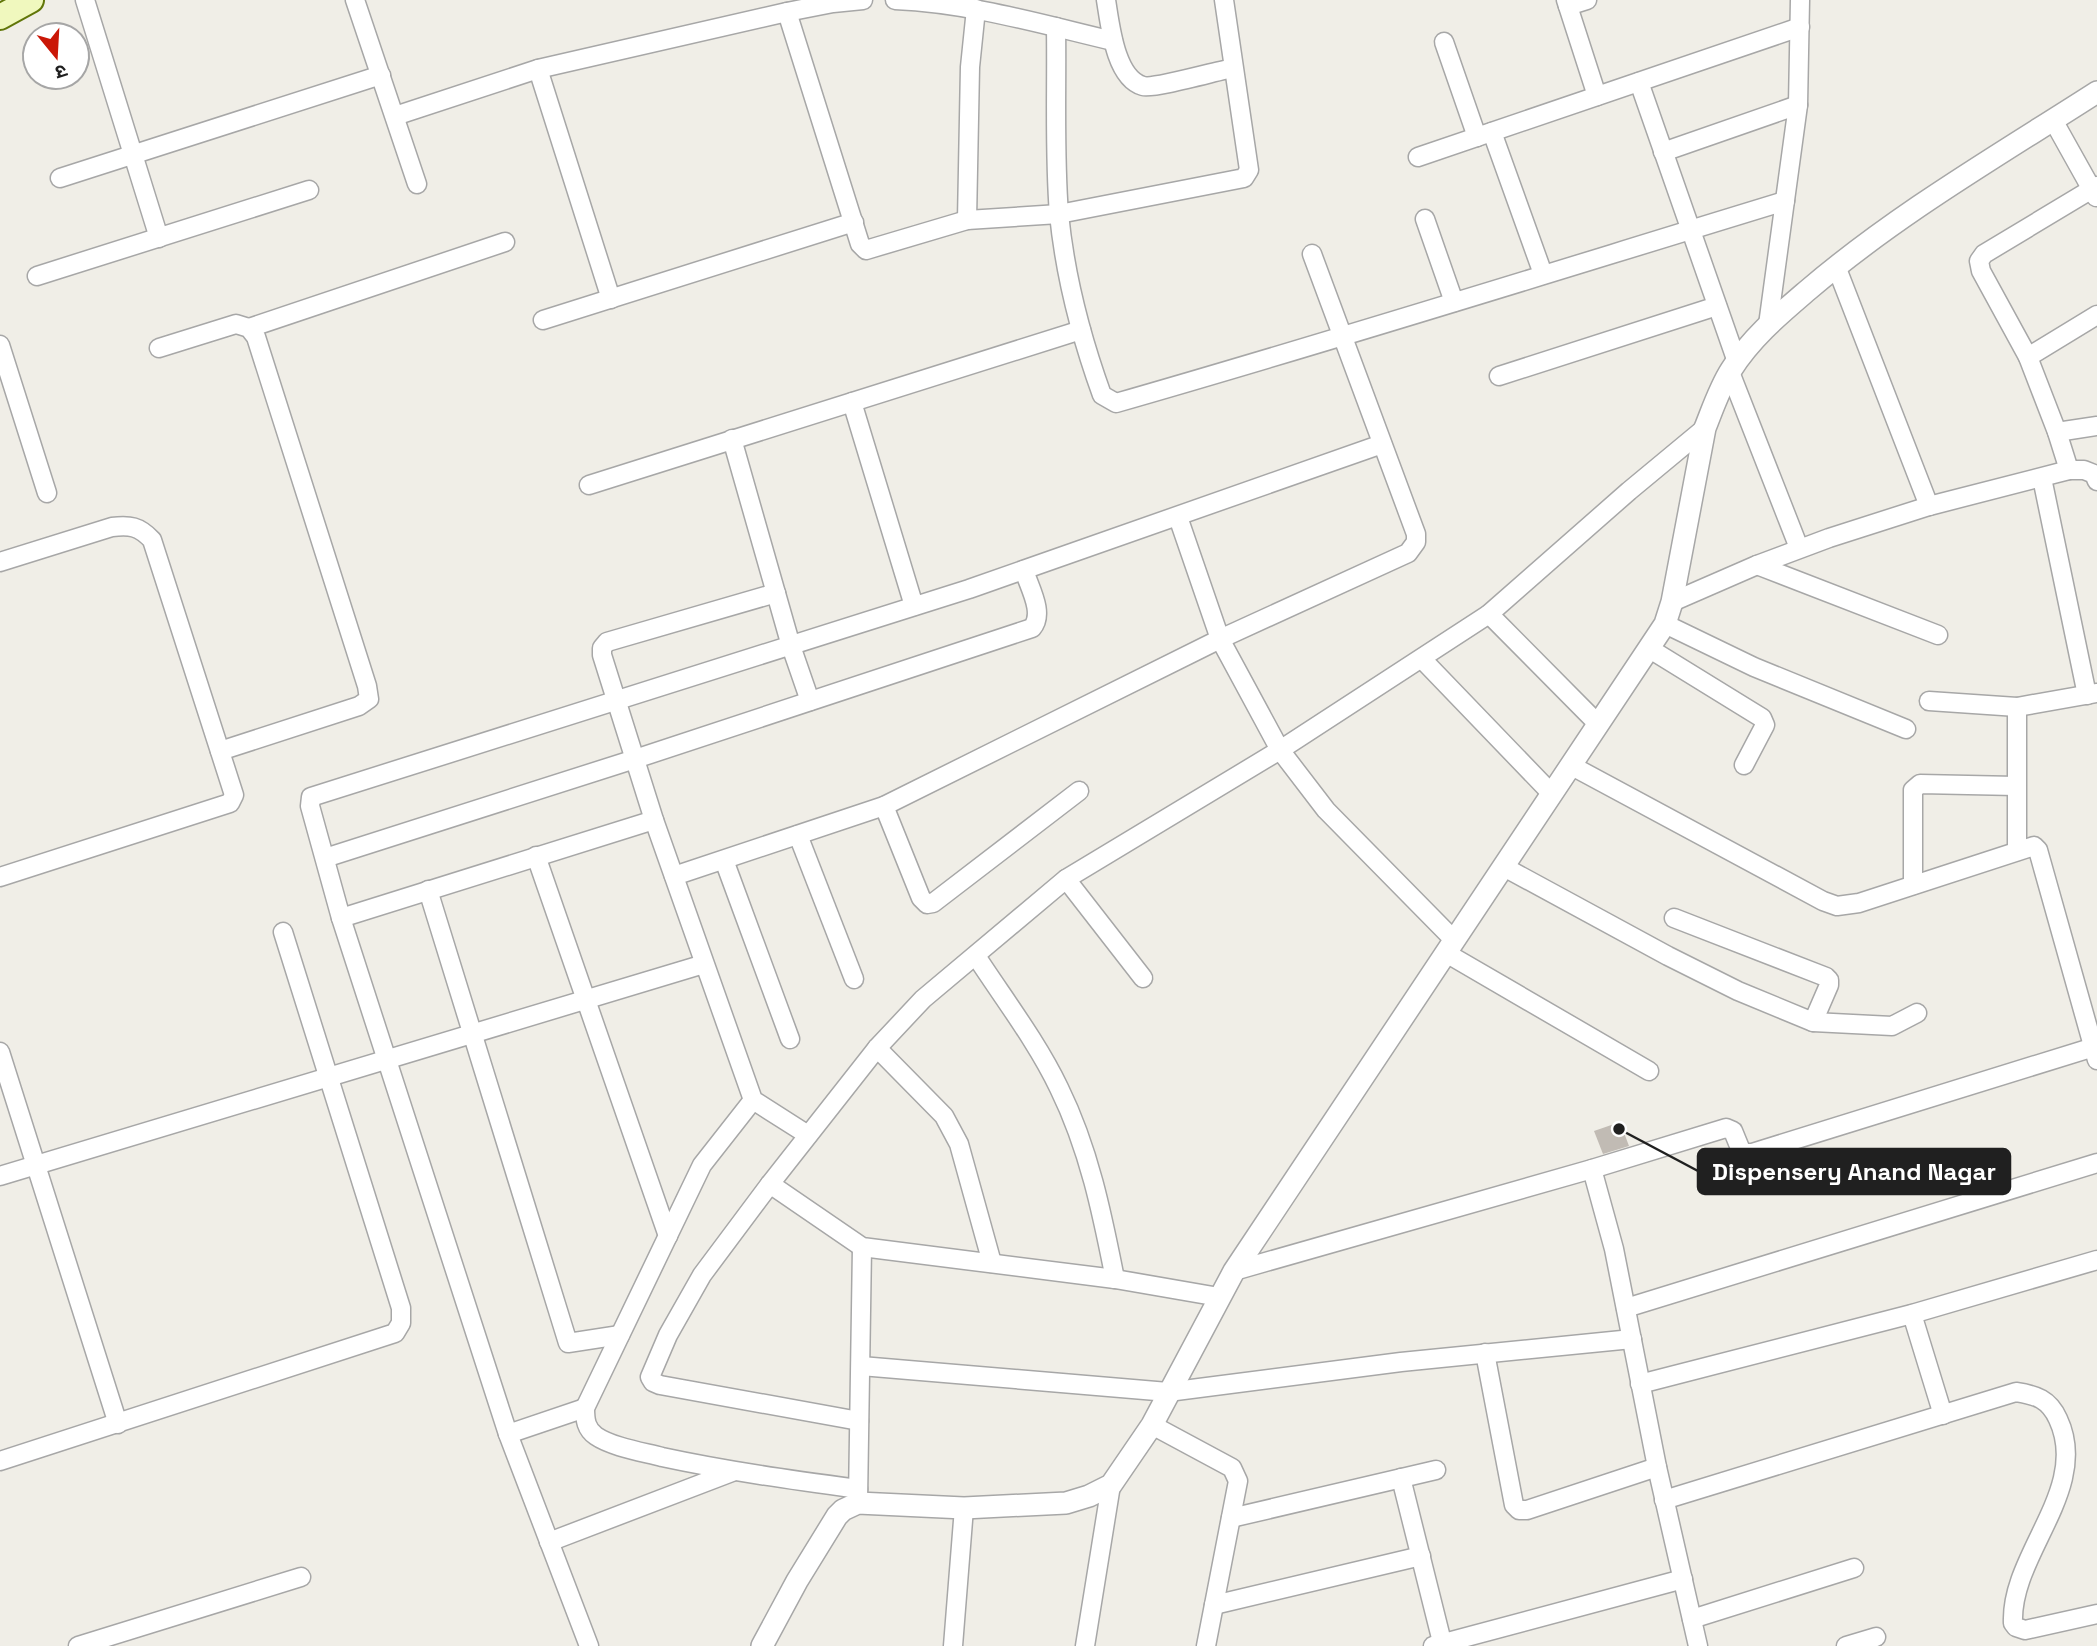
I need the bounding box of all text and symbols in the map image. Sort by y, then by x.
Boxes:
north arrow [21,21,91,91]
text: उ [51,58,70,86]
callout: Dispensery Anand Nagar [1698,1149,2010,1194]
text: Dispensery Anand Nagar [1712,1156,1996,1187]

